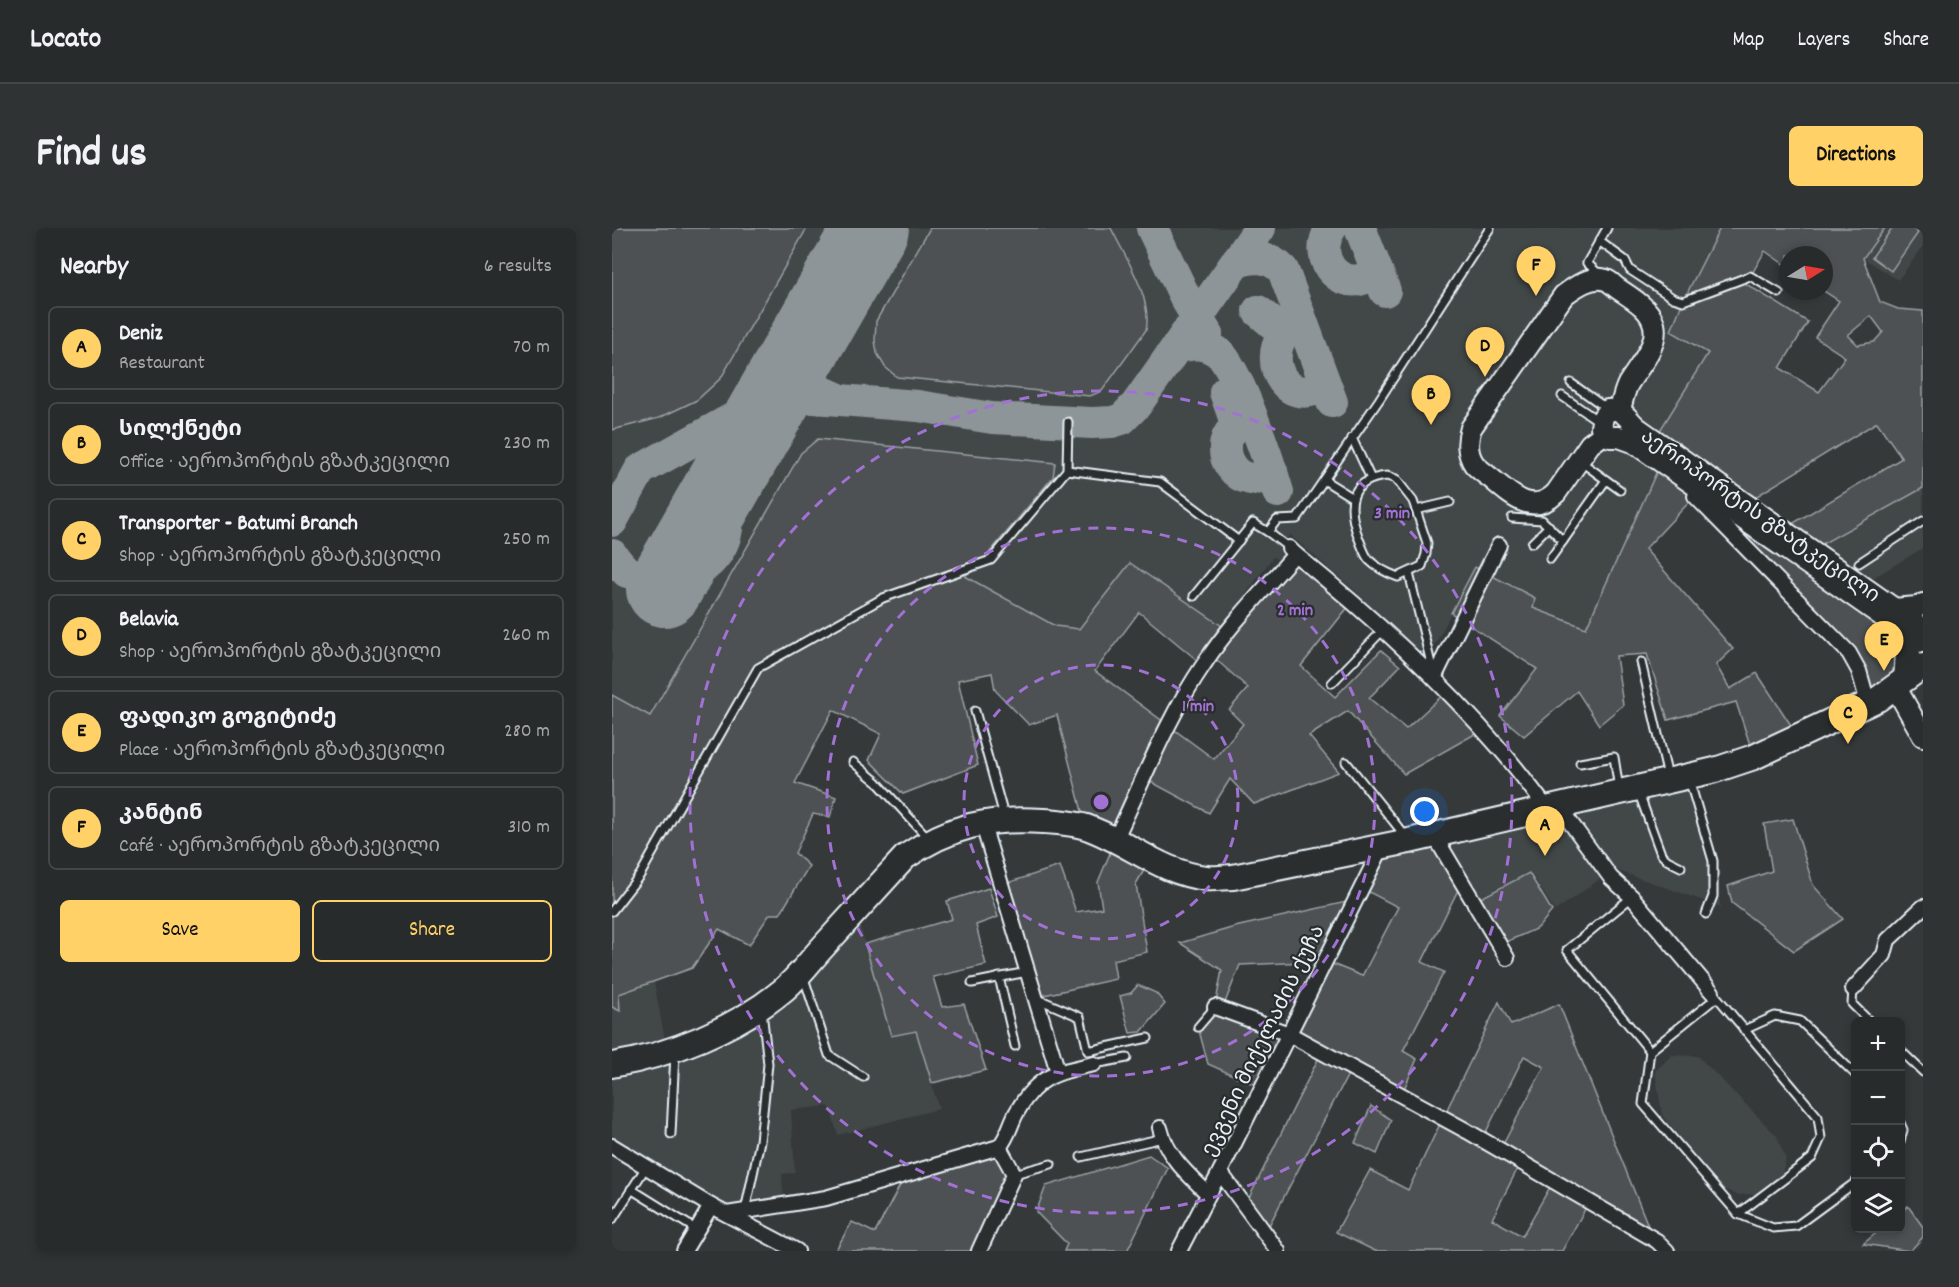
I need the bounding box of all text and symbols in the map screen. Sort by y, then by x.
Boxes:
text: Locato [30,21,101,61]
text: Map [1733,26,1764,56]
text: Layers [1797,26,1850,56]
text: Share [1883,26,1929,56]
text: Find us [36,126,147,186]
button: Directions [1789,126,1923,186]
north arrow [1779,246,1833,300]
pin: F [1516,247,1556,296]
text: Nearby [60,249,128,286]
text: 6 results [484,253,552,281]
text: Deniz [119,319,163,350]
pin: D [1466,328,1504,377]
text: A [76,334,87,362]
text: 70 m [513,334,550,362]
text: Restaurant [119,350,205,378]
pin: B [1412,376,1450,425]
text: სილქნეტი [119,415,242,446]
street label: აეროპორტის გზატკეცილი [1634,423,1885,612]
text: B [77,430,86,458]
text: 230 m [503,430,550,458]
text: Office · აეროპორტის გზატკეცილი [119,449,450,477]
text: 3 min [1374,502,1410,527]
text: Transporter - Batumi Branch [119,509,358,540]
text: C [77,526,86,554]
text: 250 m [503,526,550,554]
text: Shop · აეროპორტის გზატკეცილი [119,543,441,571]
text: 2 min [1277,599,1313,624]
text: Belavia [119,605,178,636]
text: D [76,622,87,650]
text: 260 m [502,622,550,650]
pin: E [1864,622,1904,671]
text: Shop · აეროპორტის გზატკეცილი [119,639,441,667]
pin: C [1828,694,1868,744]
text: 1 min [1182,695,1214,720]
text: ფადიკო გოგიტიძე [119,703,337,734]
text: E [77,718,86,746]
text: 280 m [504,718,550,746]
text: Place · აეროპორტის გზატკეცილი [119,737,445,765]
centre of rings [1091,792,1111,812]
your location [1410,797,1439,826]
text: კანტინ [119,799,203,830]
pin: A [1526,806,1564,856]
text: F [77,814,86,842]
text: 310 m [508,814,550,842]
text: Café · აეროპორტის გზატკეცილი [119,833,440,861]
button: Save [60,900,300,962]
button: Share [312,900,552,962]
street label: ევგენი მიქელაძის ქუჩა [1196,921,1334,1162]
map controls [1851,1017,1905,1233]
button: + [1851,1017,1905,1071]
button: − [1851,1071,1905,1125]
button: locate [1851,1125,1905,1179]
button: layers [1851,1179,1905,1233]

